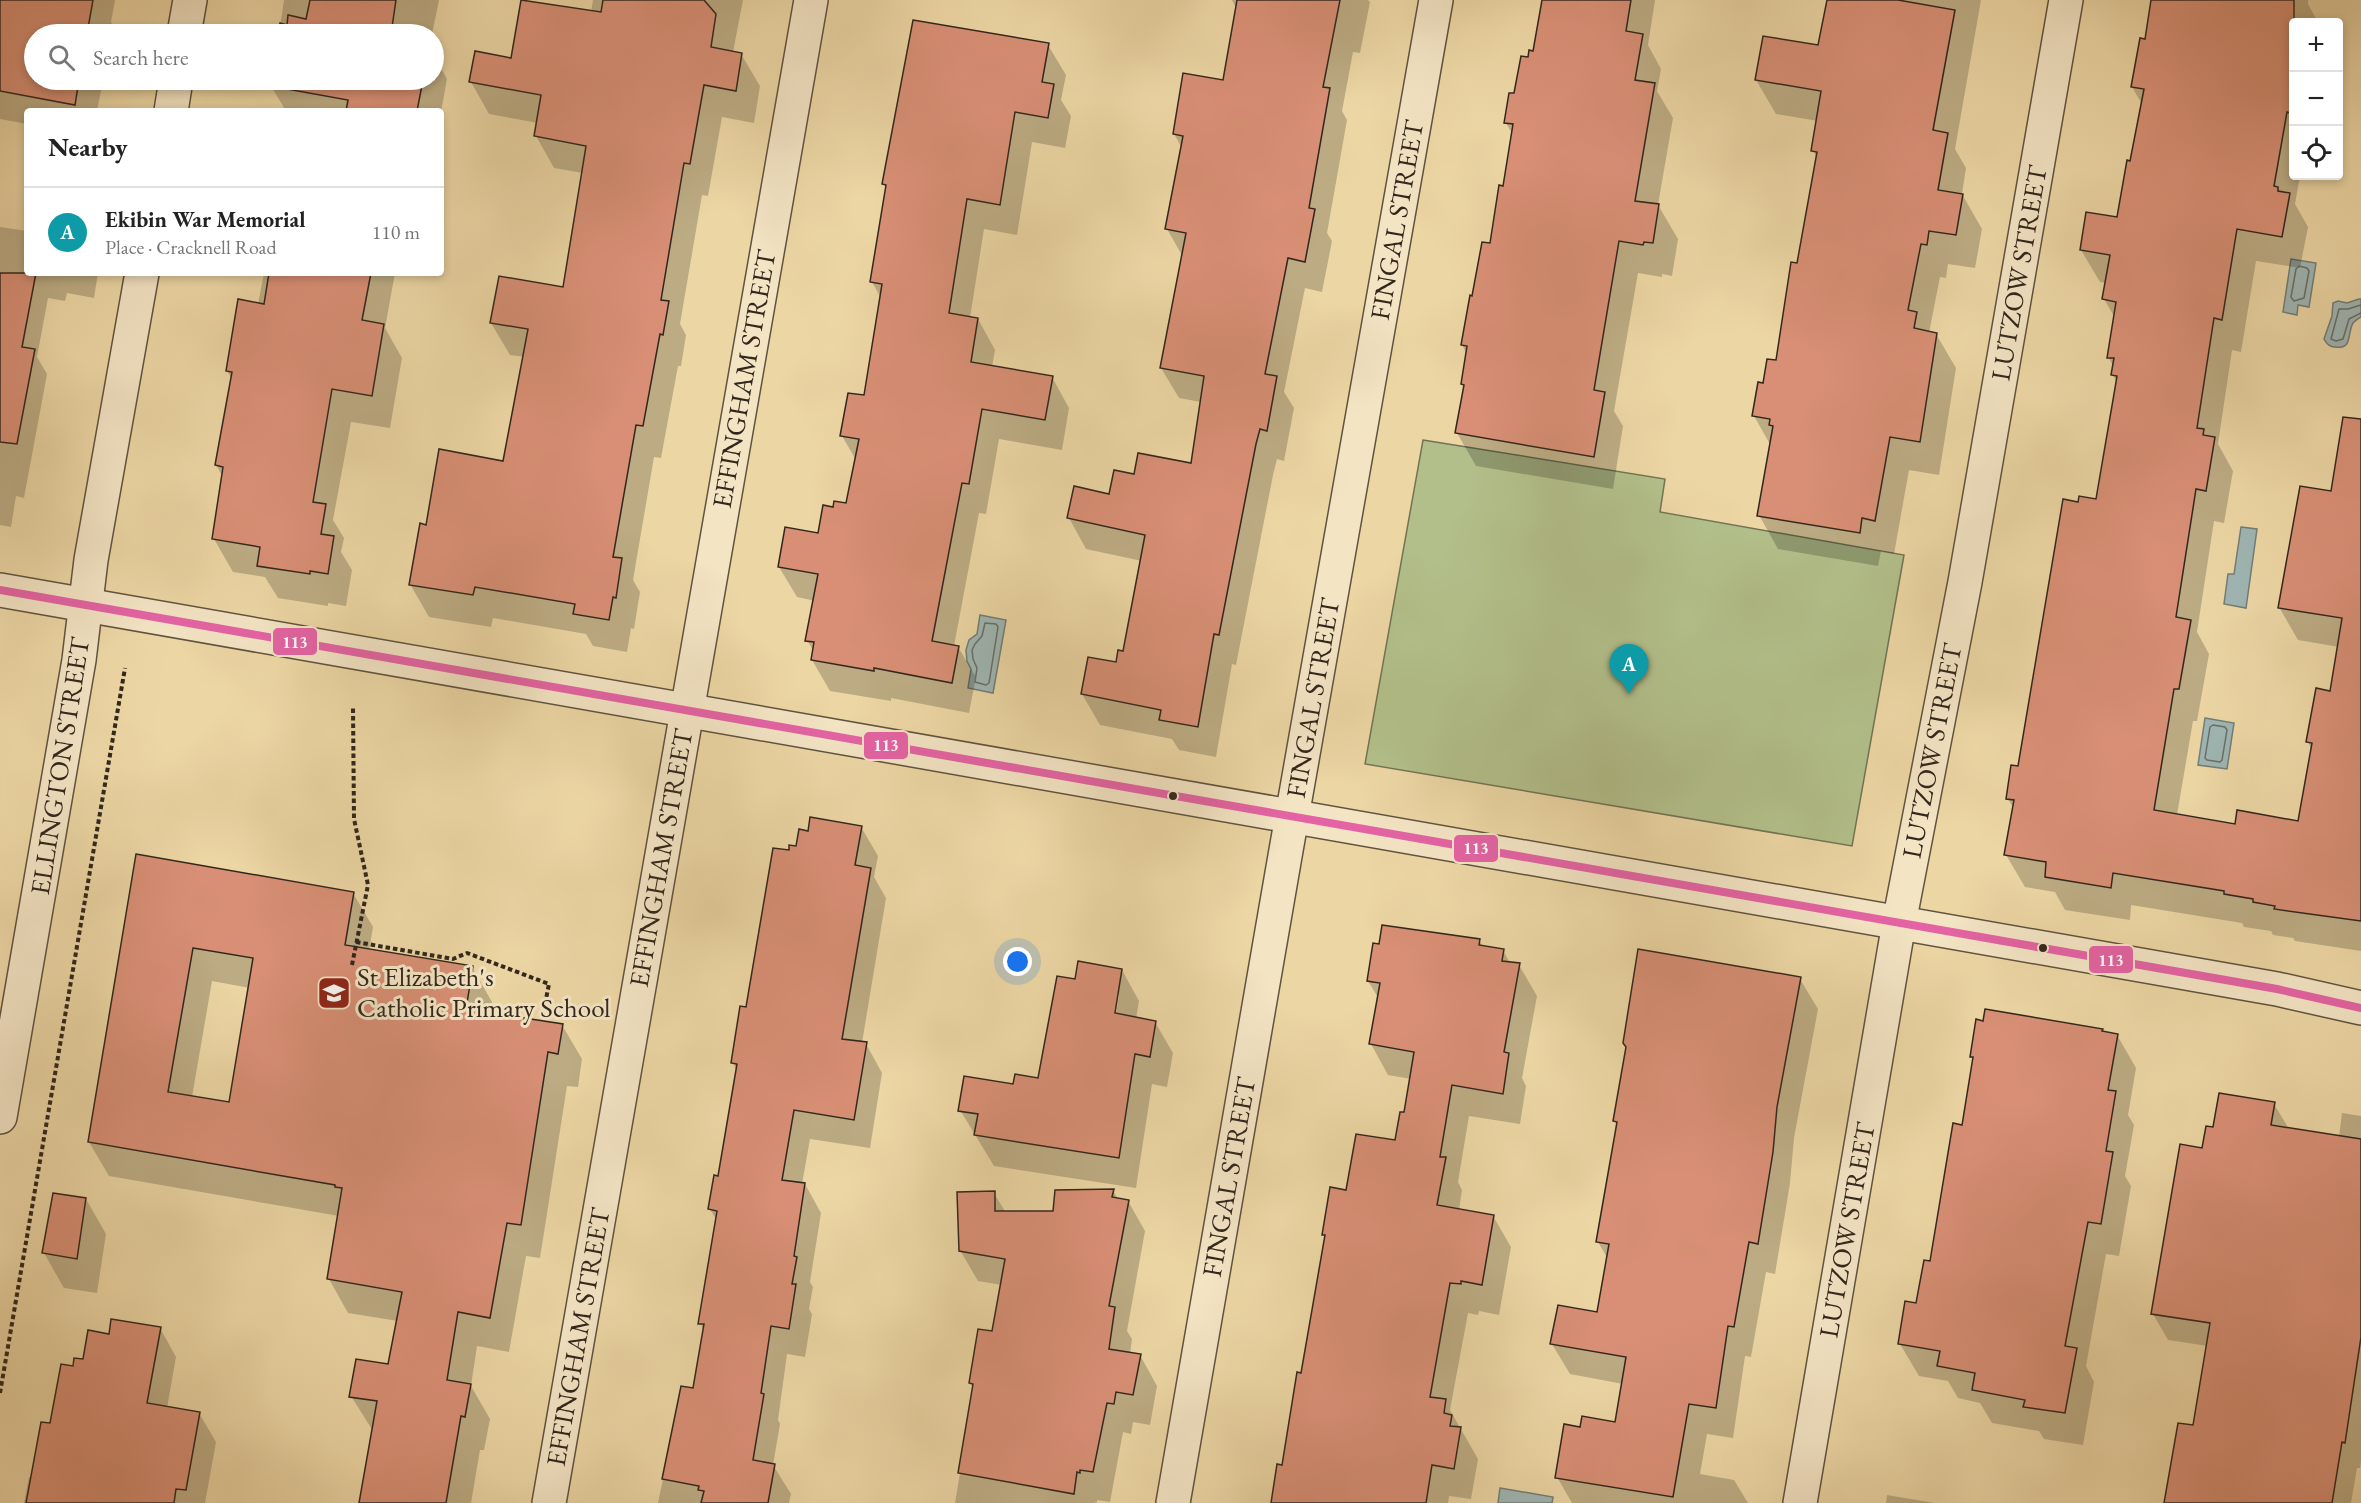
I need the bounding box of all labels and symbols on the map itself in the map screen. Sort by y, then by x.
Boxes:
street label: FINGAL STREET [1362,116,1431,323]
street label: LUTZOW STREET [1982,161,2055,383]
street label: EFFINGHAM STREET [704,246,784,511]
street label: FINGAL STREET [1278,594,1347,801]
line badge: 113 [272,627,318,656]
text: 113 [282,632,308,653]
street label: ELLINGTON STREET [22,634,97,897]
street label: LUTZOW STREET [1894,640,1970,861]
pin: A [1610,644,1648,694]
street label: EFFINGHAM STREET [621,725,701,990]
line badge: 113 [863,731,909,760]
text: 113 [873,735,899,756]
unlabelled marker [1167,790,1179,802]
line badge: 113 [1453,834,1499,863]
text: 113 [1463,838,1489,859]
unlabelled marker [2037,942,2049,954]
line badge: 113 [2088,945,2134,974]
your location [1003,947,1032,976]
text: 113 [2098,950,2124,971]
place label: St Elizabeth's Catholic Primary School [357,959,611,1025]
school or university icon: St Elizabeth's Catholic Primary School [316,975,352,1011]
street label: FINGAL STREET [1194,1073,1263,1280]
street label: LUTZOW STREET [1810,1118,1883,1340]
street label: EFFINGHAM STREET [538,1204,618,1469]

